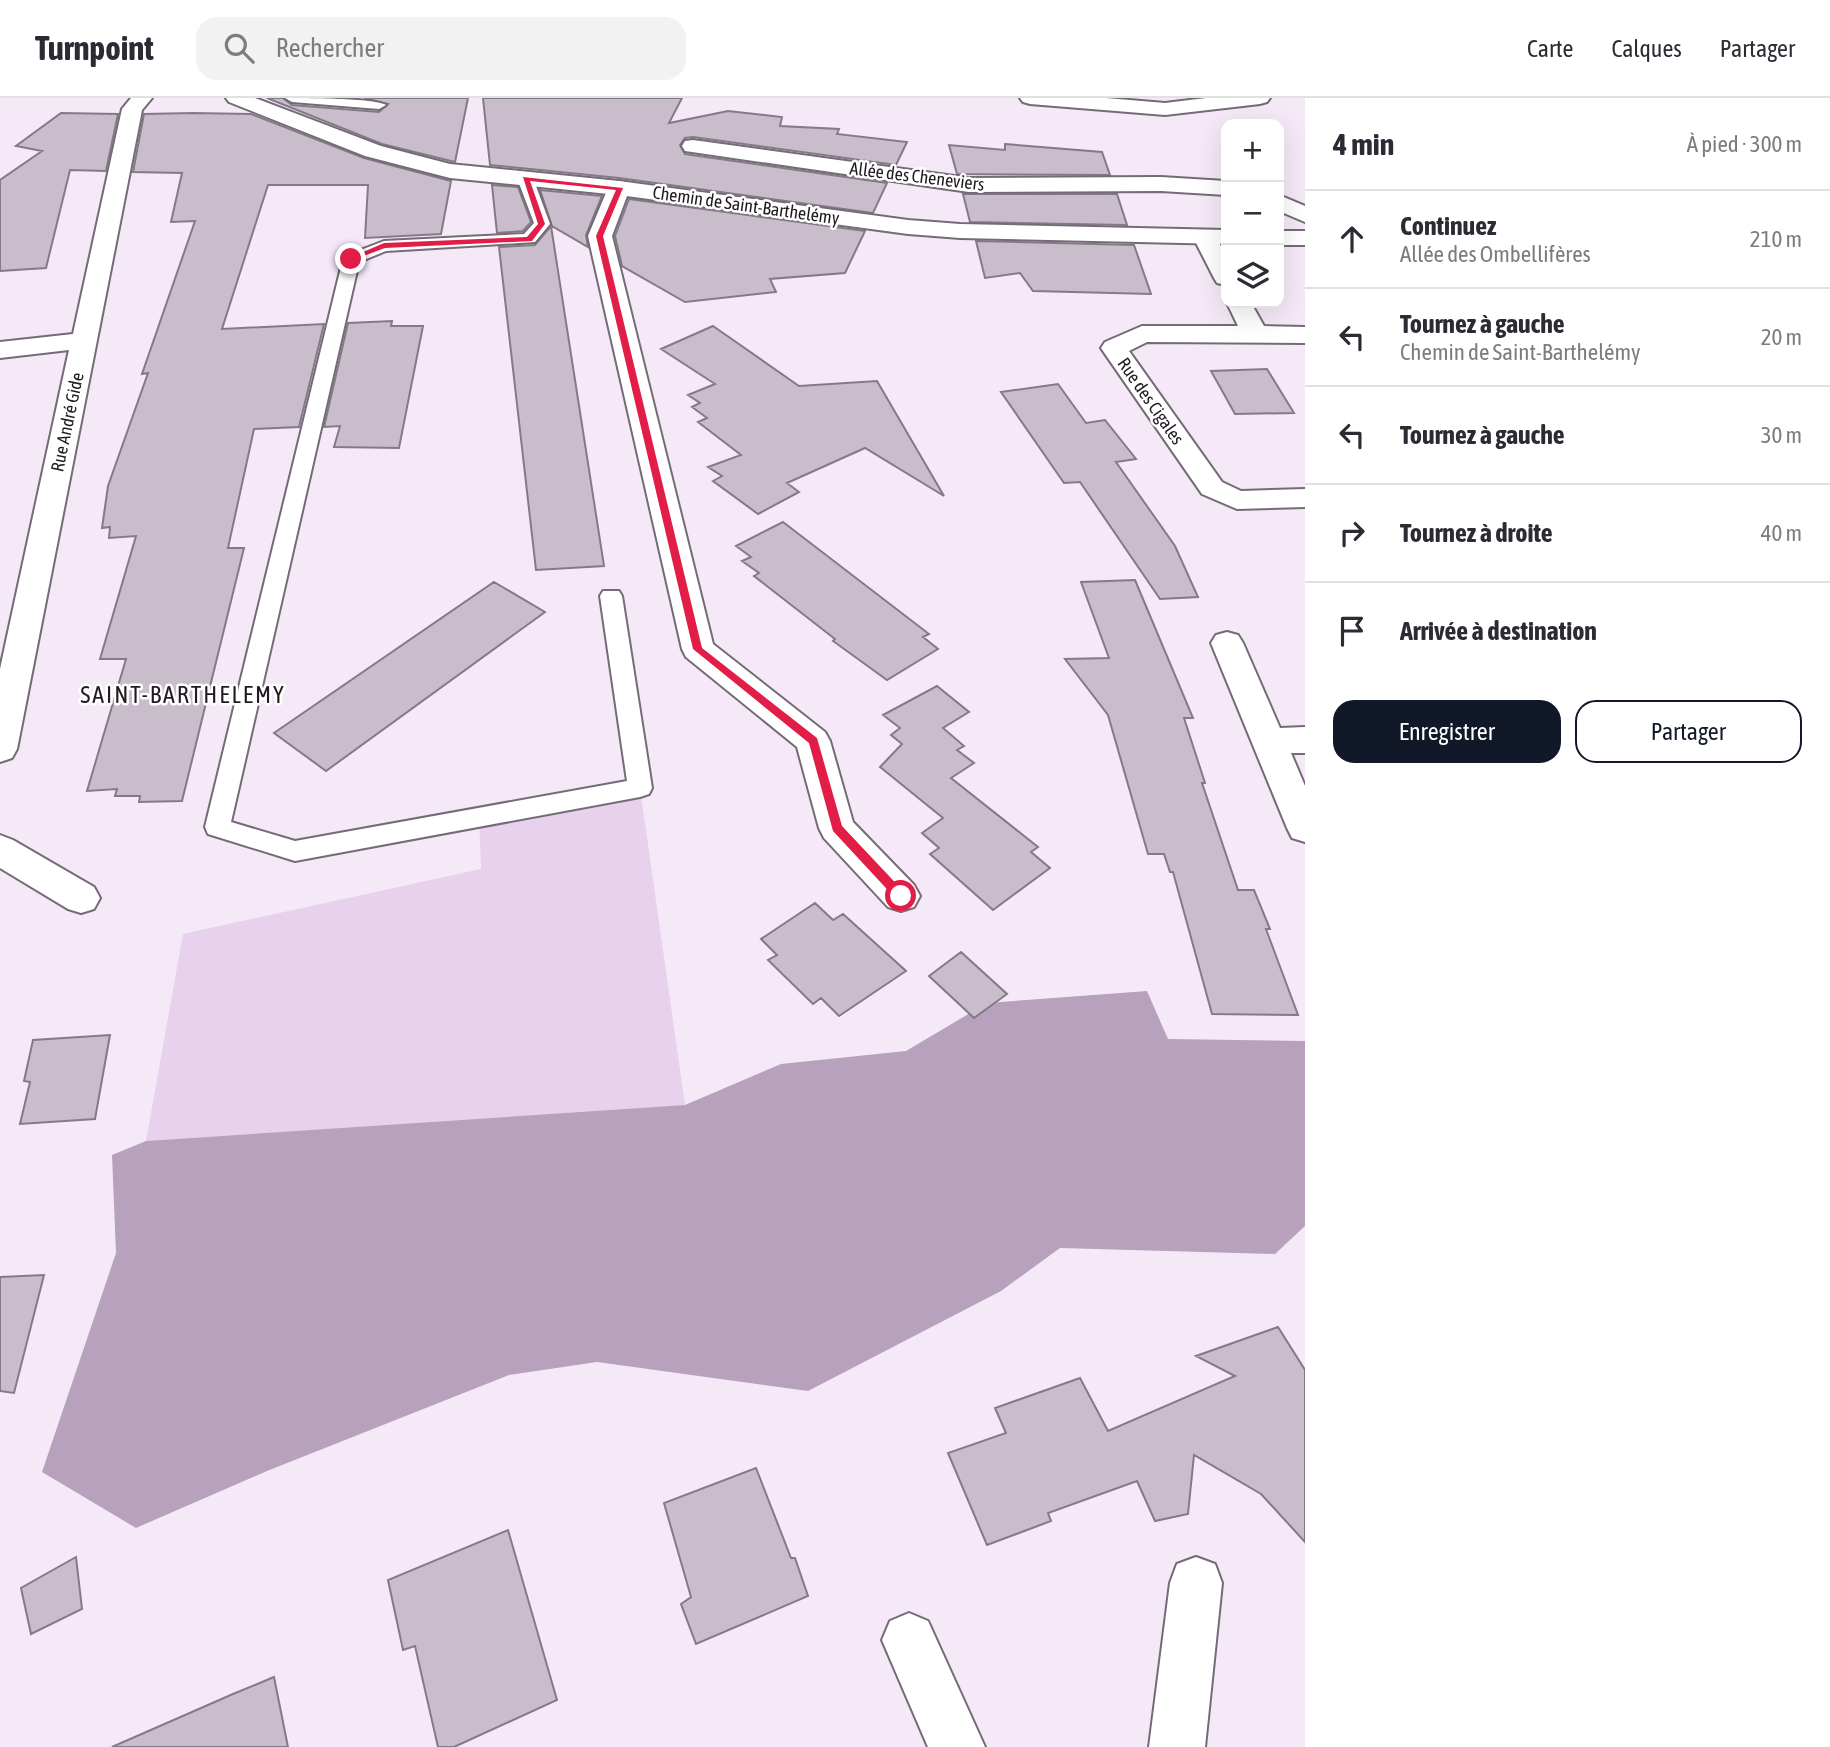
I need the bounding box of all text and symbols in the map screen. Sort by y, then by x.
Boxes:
search box [196,17,686,80]
text: Turnpoint [35,29,154,67]
icon: search [220,29,258,67]
text: Rechercher [276,33,384,63]
text: Carte [1527,35,1573,62]
text: Calques [1611,35,1682,62]
text: Partager [1720,35,1795,62]
map controls [1221,119,1284,308]
button: + [1221,119,1284,182]
text: 4 min [1333,127,1394,161]
text: À pied · 300 m [1687,131,1802,157]
street label: Allée des Cheneviers [848,157,986,195]
street label: Chemin de Saint-Barthelémy [651,182,841,228]
button: − [1221,182,1284,245]
text: Continuez [1400,211,1496,241]
icon: ahead [1333,220,1371,258]
text: 210 m [1750,226,1802,252]
text: Allée des Ombellifères [1400,241,1591,267]
route end [335,243,366,274]
button: layers [1221,245,1284,308]
text: Tournez à gauche [1400,309,1565,339]
icon: left [1333,318,1371,356]
text: 20 m [1761,324,1802,350]
text: Chemin de Saint-Barthelémy [1400,339,1641,365]
street label: Rue des Cigales [1113,354,1189,448]
street label: Rue André Gide [46,371,88,473]
icon: left [1333,416,1371,454]
text: Tournez à gauche [1400,420,1565,450]
text: 30 m [1761,422,1802,448]
icon: right [1333,514,1371,552]
text: Tournez à droite [1400,518,1553,548]
text: 40 m [1761,520,1802,546]
icon: arrive [1333,612,1371,650]
text: Arrivée à destination [1400,616,1597,646]
district label: SAINT-BARTHELEMY [80,681,286,708]
button: Enregistrer [1333,700,1561,763]
button: Partager [1575,700,1802,763]
route start [885,880,916,911]

